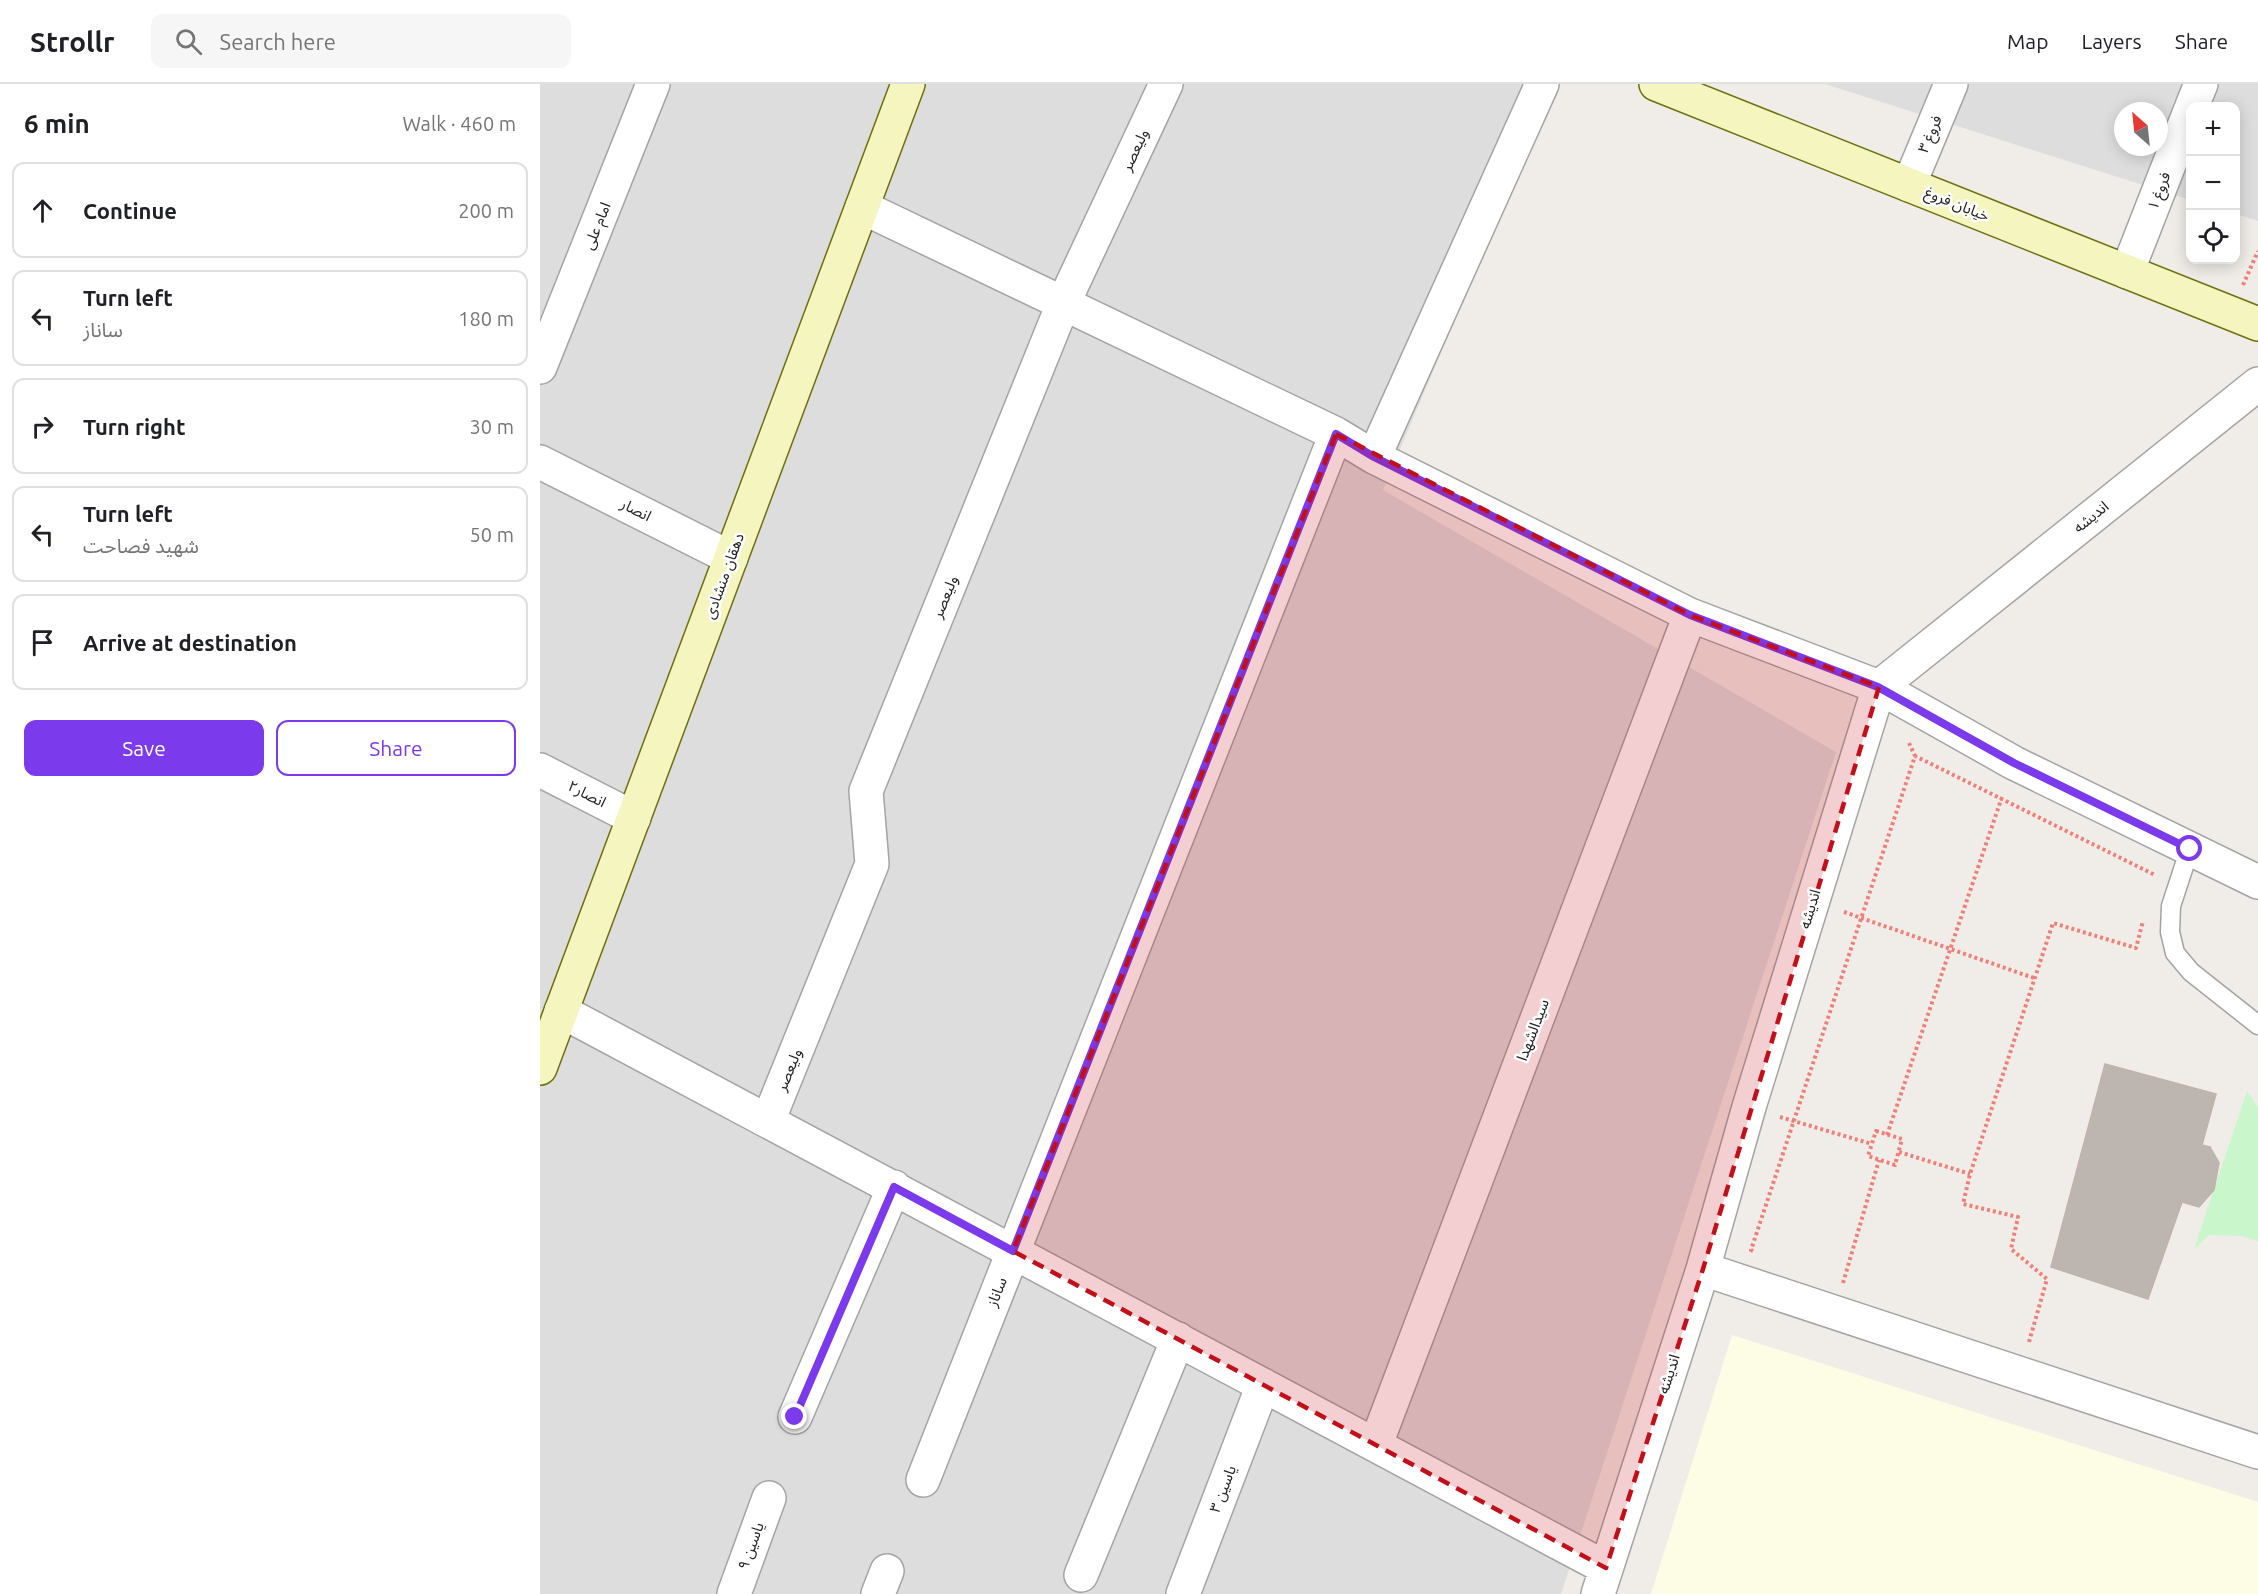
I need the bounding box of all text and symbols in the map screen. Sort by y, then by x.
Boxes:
search box [151,14,571,68]
icon: search [172,25,205,58]
text: Strollr [30,26,115,57]
text: Search here [220,29,336,54]
text: Map [2007,29,2048,53]
text: Layers [2081,29,2142,53]
text: Share [2175,29,2228,53]
north arrow [2114,102,2168,156]
map controls [2186,102,2240,264]
button: + [2186,102,2240,156]
text: 6 min [24,109,90,138]
text: Walk · 460 m [403,112,516,135]
street label: فروغ ۳ [1914,112,1949,157]
street label: ولیعصر [1117,126,1152,175]
button: − [2186,156,2240,210]
street label: فروغ ۱ [2144,169,2177,213]
street label: خیابان فروغ [1921,183,1992,228]
icon: ahead [26,194,59,227]
text: Continue [83,198,177,223]
text: 200 m [458,199,514,222]
street label: امام علی [579,200,616,253]
button: locate [2186,210,2240,264]
text: Turn left [83,285,173,310]
icon: left [26,302,59,335]
text: 180 m [458,307,514,330]
text: ساناز [83,318,123,341]
icon: right [26,410,59,443]
text: Turn right [83,414,185,439]
text: 30 m [470,415,514,438]
street label: انصار [617,494,654,525]
street label: اندیشه [2070,497,2112,536]
text: Turn left [83,501,173,526]
icon: left [26,518,59,551]
text: 50 m [470,523,514,546]
street label: دهقان منشادی [700,531,748,621]
text: شهید فصاحت [83,534,199,557]
street label: ولیعصر [928,573,962,622]
icon: arrive [26,626,59,659]
text: Arrive at destination [83,630,297,655]
button: Save [24,720,264,776]
button: Share [276,720,516,776]
street label: انصار۲ [565,777,609,811]
route start [2176,835,2202,861]
street label: اندیشه [1796,887,1824,931]
street label: سیدالشهدا [1513,996,1553,1063]
street label: ولیعصر [772,1046,806,1095]
street label: ساناز [983,1274,1011,1310]
street label: اندیشه [1654,1352,1683,1396]
route end [781,1403,807,1429]
street label: یاسین ۳ [1206,1463,1240,1515]
street label: یاسین ۹ [734,1520,768,1572]

